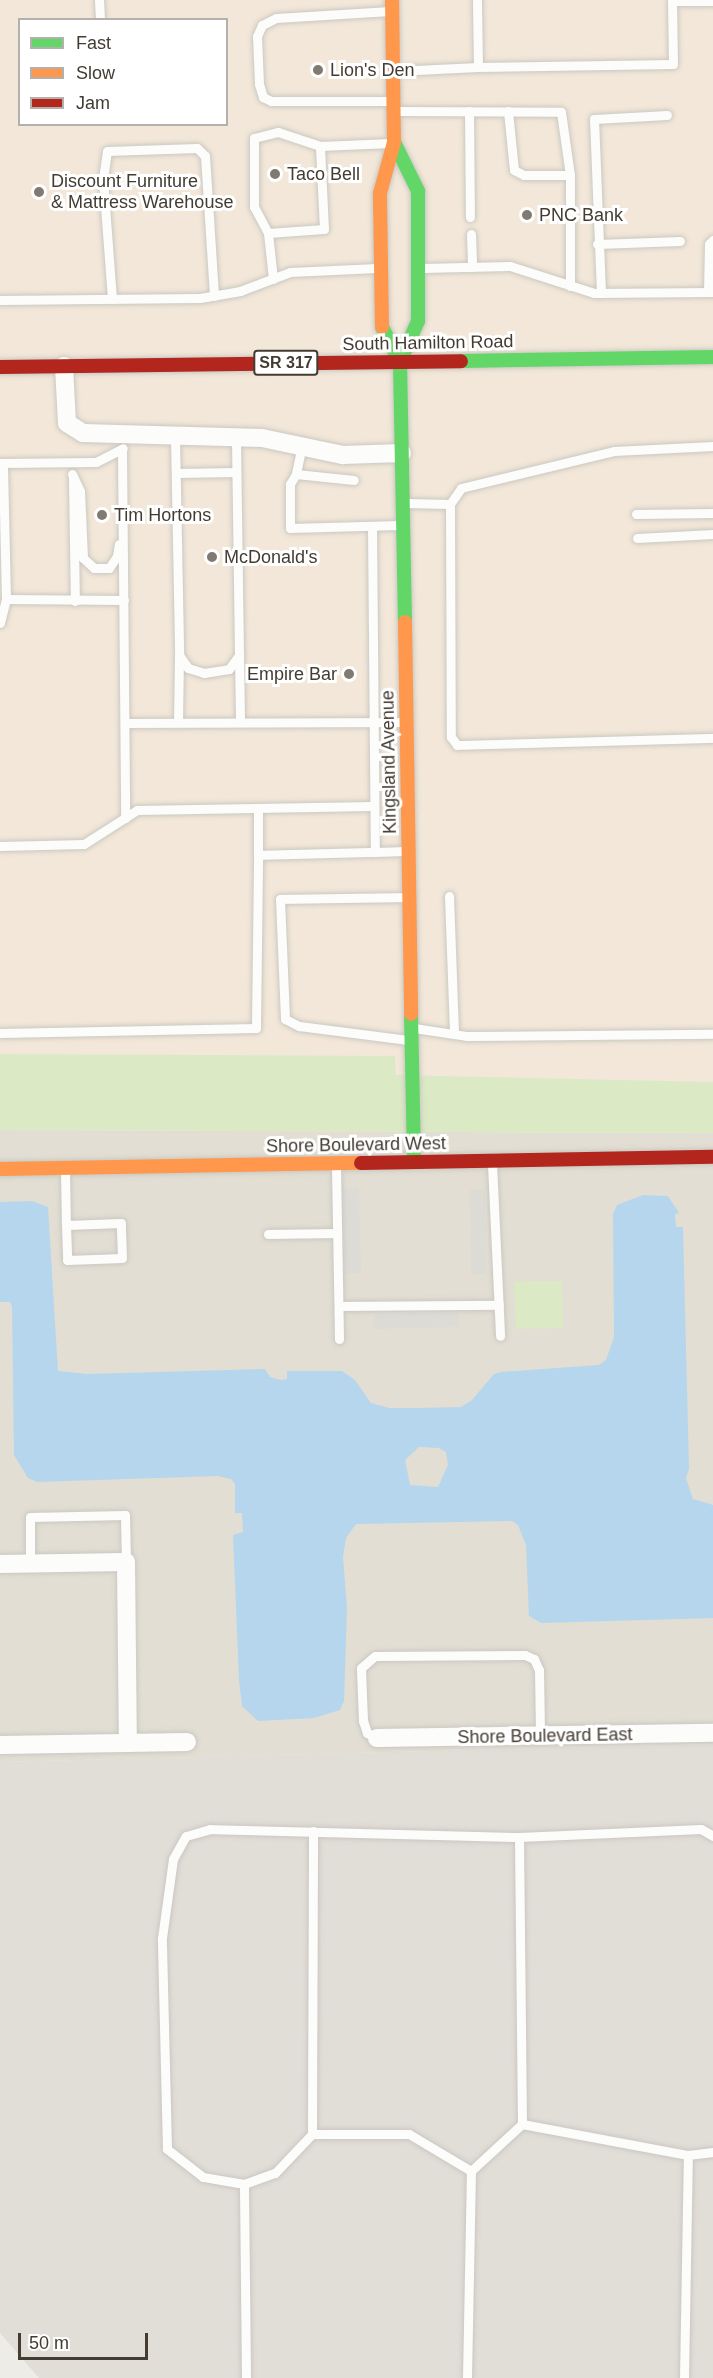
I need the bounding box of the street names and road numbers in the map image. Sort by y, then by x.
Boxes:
street label: South Hamilton Road [342,331,514,355]
road number: SR 317 [253,350,319,376]
street label: Kingsland Avenue [377,689,401,835]
street label: Shore Boulevard West [266,1133,446,1157]
street label: Shore Boulevard East [457,1724,633,1748]

